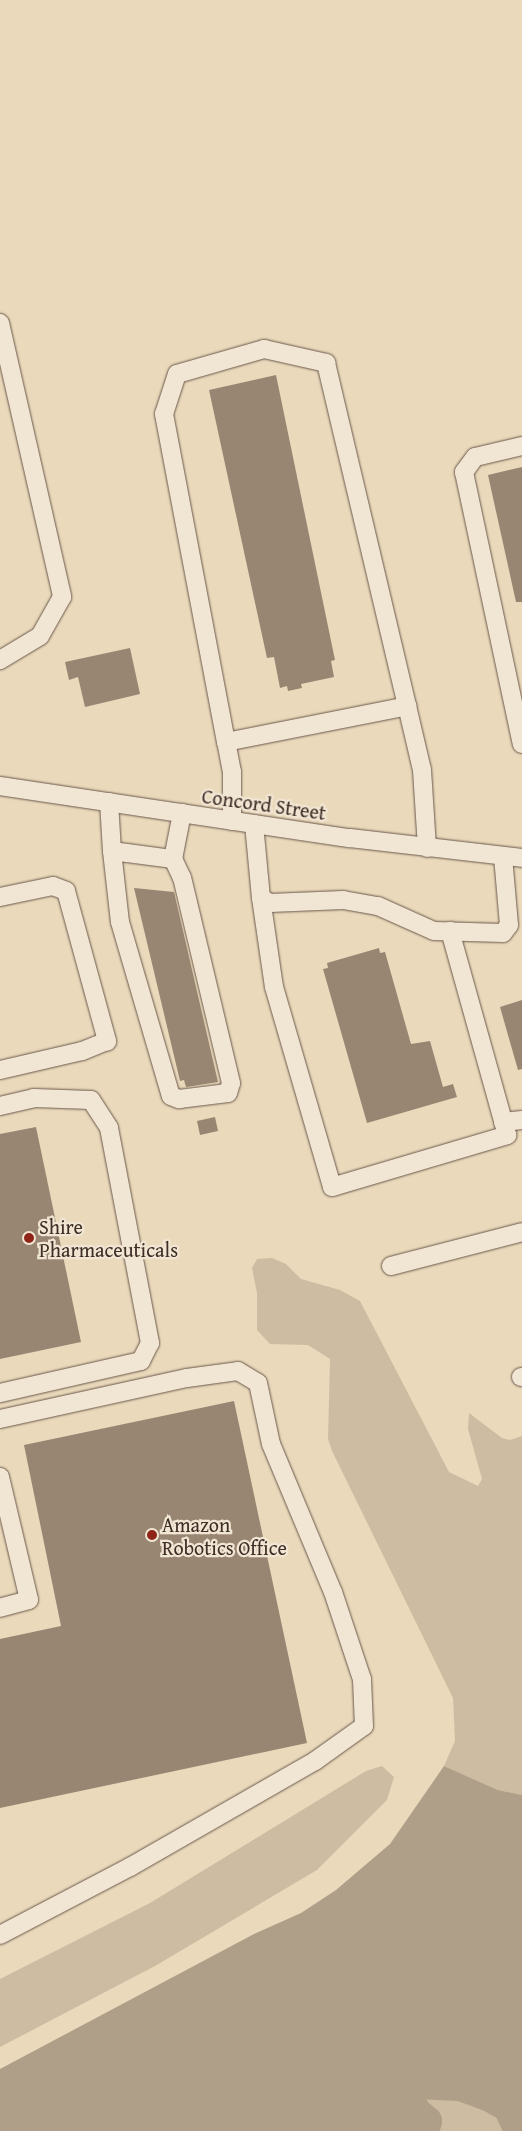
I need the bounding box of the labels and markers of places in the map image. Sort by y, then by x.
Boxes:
place label: Shire Pharmaceuticals [39,1214,178,1261]
marker: Shire Pharmaceuticals [23,1232,35,1244]
place label: Amazon Robotics Office [162,1512,287,1559]
marker: Amazon Robotics Office [146,1529,158,1541]

